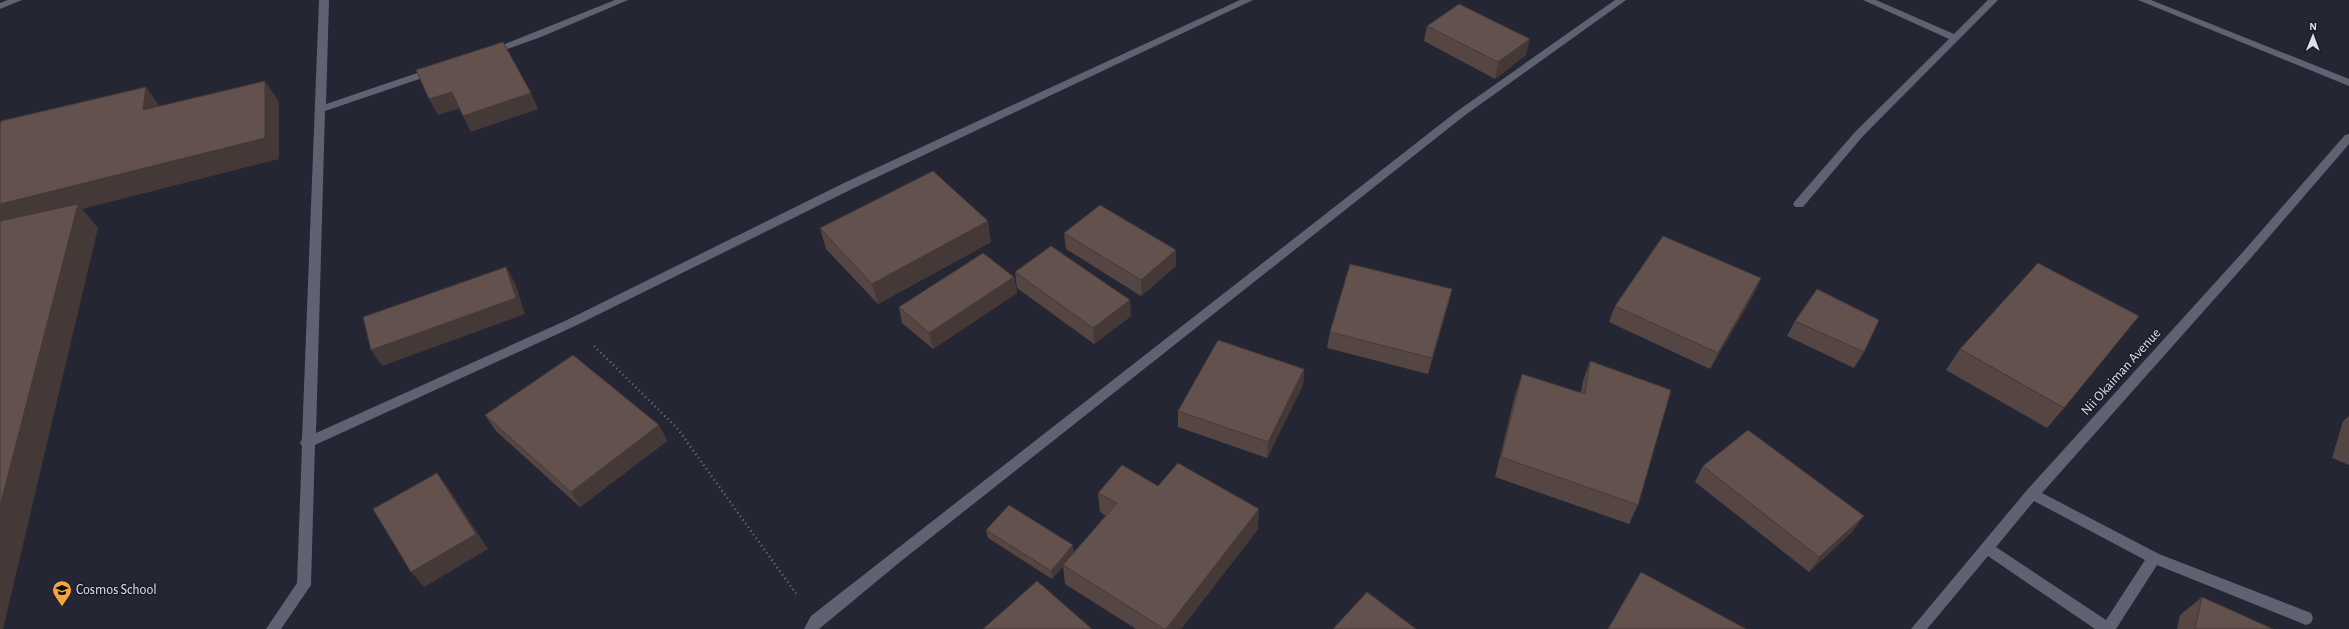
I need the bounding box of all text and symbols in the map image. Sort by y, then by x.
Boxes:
north arrow [2293,16,2333,56]
text: N [2309,21,2317,32]
street label: Nii Okaiman Avenue [2079,326,2163,418]
school or university icon: Cosmos School [51,579,73,607]
place label: Cosmos School [76,583,157,597]

